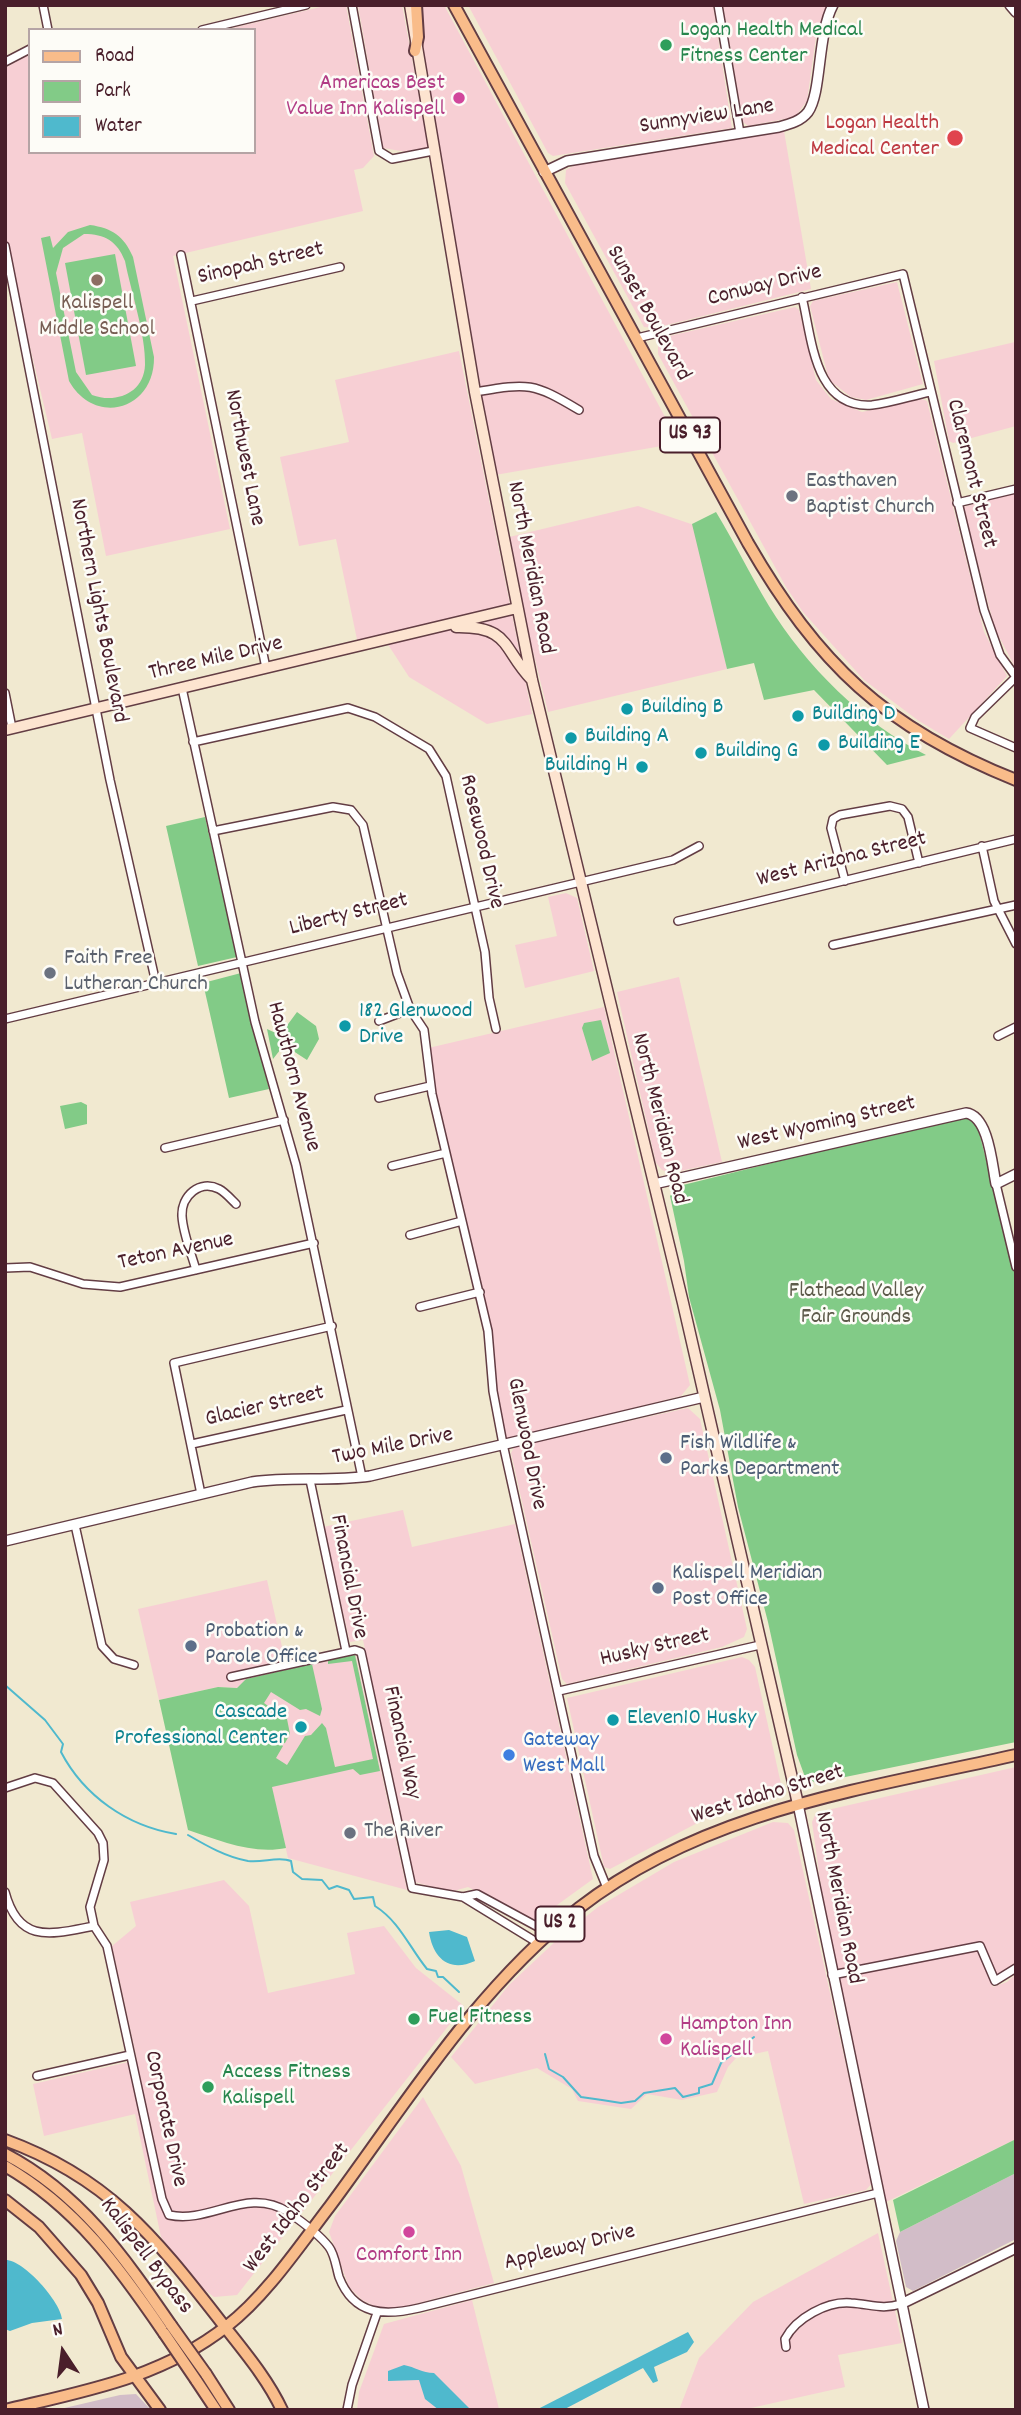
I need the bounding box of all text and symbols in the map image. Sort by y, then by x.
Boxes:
place label: Logan Health Medical Fitness Center [680,18,863,72]
legend [28,28,256,154]
marker: Logan Health Medical Fitness Center [658,37,674,53]
text: Road [95,42,134,72]
place label: Americas Best Value Inn Kalispell [286,71,445,125]
text: Park [95,77,131,107]
marker: Americas Best Value Inn Kalispell [451,90,467,106]
street label: Sunnyview Lane [638,94,776,142]
place label: Logan Health Medical Center [810,111,939,165]
text: Water [95,112,142,142]
marker: Logan Health Medical Center [945,128,965,148]
street label: Sinopah Street [195,237,327,293]
street label: Sunset Boulevard [598,241,696,387]
street label: Conway Drive [705,259,825,315]
marker: Kalispell Middle School [89,272,105,288]
place label: Kalispell Middle School [39,291,155,345]
street label: Northwest Lane [216,387,270,529]
street label: Claremont Street [938,397,1002,551]
road number: US 93 [660,418,720,452]
place label: Easthaven Baptist Church [806,469,935,523]
street label: North Meridian Road [499,479,559,657]
marker: Easthaven Baptist Church [784,488,800,504]
street label: Northern Lights Boulevard [62,497,132,725]
street label: Three Mile Drive [146,631,286,689]
place label: Building B [641,695,723,723]
marker: Building B [619,701,635,717]
place label: Building D [812,702,895,730]
marker: Building D [790,708,806,724]
place label: Building A [585,724,669,752]
marker: Building A [563,730,579,746]
place label: Building E [838,731,920,759]
marker: Building E [816,737,832,753]
place label: Building G [715,739,798,767]
marker: Building G [693,745,709,761]
place label: Building H [545,753,628,781]
marker: Building H [634,759,650,775]
street label: Rosewood Drive [451,772,509,912]
street label: West Arizona Street [754,827,930,895]
street label: Liberty Street [287,888,411,944]
place label: Faith Free Lutheran Church [64,946,208,1000]
marker: Faith Free Lutheran Church [42,965,58,981]
street label: Hawthorn Avenue [259,999,325,1155]
place label: 182 Glenwood Drive [359,999,472,1053]
marker: 182 Glenwood Drive [337,1018,353,1034]
street label: North Meridian Road [623,1031,693,1207]
street label: West Wyoming Street [736,1091,918,1159]
street label: Teton Avenue [116,1227,236,1279]
park label: Flathead Valley Fair Grounds [789,1279,923,1333]
street label: Glenwood Drive [499,1376,551,1512]
street label: Glacier Street [203,1381,327,1435]
street label: Two Mile Drive [330,1423,456,1473]
place label: Fish Wildlife & Parks Department [680,1431,840,1485]
marker: Fish Wildlife & Parks Department [658,1450,674,1466]
street label: Financial Drive [321,1513,373,1641]
place label: Kalispell Meridian Post Office [672,1561,822,1615]
marker: Kalispell Meridian Post Office [650,1580,666,1596]
place label: Probation & Parole Office [205,1619,318,1673]
street label: Husky Street [598,1623,712,1675]
marker: Probation & Parole Office [183,1638,199,1654]
street label: Financial Way [375,1684,425,1802]
place label: Cascade Professional Center [114,1700,287,1754]
place label: Eleven10 Husky [627,1706,756,1734]
marker: Eleven10 Husky [605,1712,621,1728]
marker: Cascade Professional Center [293,1719,309,1735]
place label: Gateway West Mall [523,1728,605,1782]
marker: Gateway West Mall [501,1747,517,1763]
street label: West Idaho Street [689,1760,847,1832]
street label: North Meridian Road [807,1809,867,1987]
place label: The River [364,1819,443,1847]
marker: The River [342,1825,358,1841]
road number: US 2 [536,1906,584,1941]
place label: Fuel Fitness [428,2005,532,2033]
marker: Fuel Fitness [406,2011,422,2027]
place label: Hampton Inn Kalispell [680,2012,792,2066]
marker: Hampton Inn Kalispell [658,2031,674,2047]
street label: Corporate Drive [136,2048,192,2190]
place label: Access Fitness Kalispell [222,2060,351,2114]
marker: Access Fitness Kalispell [200,2079,216,2095]
street label: West Idaho Street [239,2138,357,2280]
street label: Kalispell Bypass [92,2193,198,2321]
street label: Appleway Drive [502,2219,638,2279]
marker: Comfort Inn [401,2224,417,2240]
place label: Comfort Inn [356,2243,462,2271]
north arrow [28,2317,98,2387]
text: N [51,2317,66,2345]

